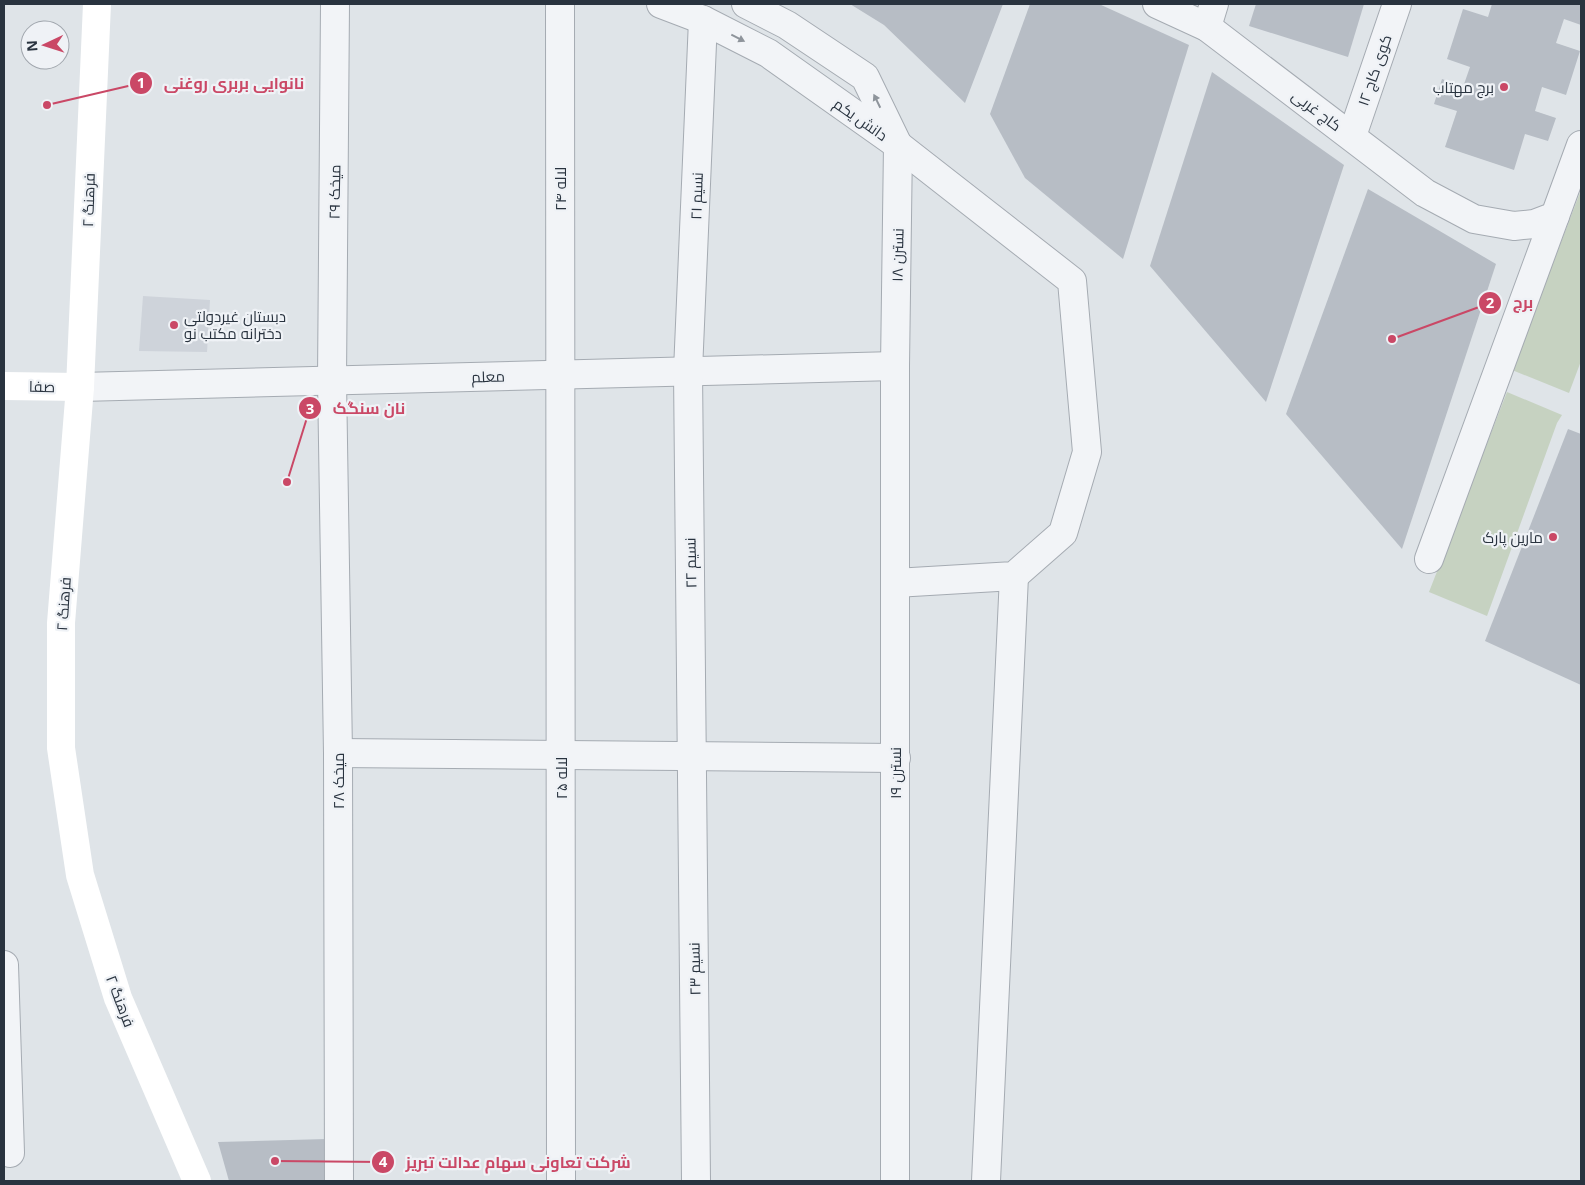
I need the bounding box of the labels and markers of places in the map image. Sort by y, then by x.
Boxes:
callout: نانوایی بربری روغنی [128,68,314,99]
place label: برج مهتاب [1433,77,1494,99]
marker: برج مهتاب [1498,81,1510,93]
callout: برج [1478,287,1543,318]
place label: دبستان غیردولتی دخترانه مکتب نو [184,306,286,343]
marker: دبستان غیردولتی دخترانه مکتب نو [168,319,180,331]
callout: نان سنگک [298,393,415,424]
place label: مارین پارک [1482,527,1543,548]
marker: مارین پارک [1547,531,1559,543]
callout: شرکت تعاونی سهام عدالت تبریز [370,1146,640,1177]

